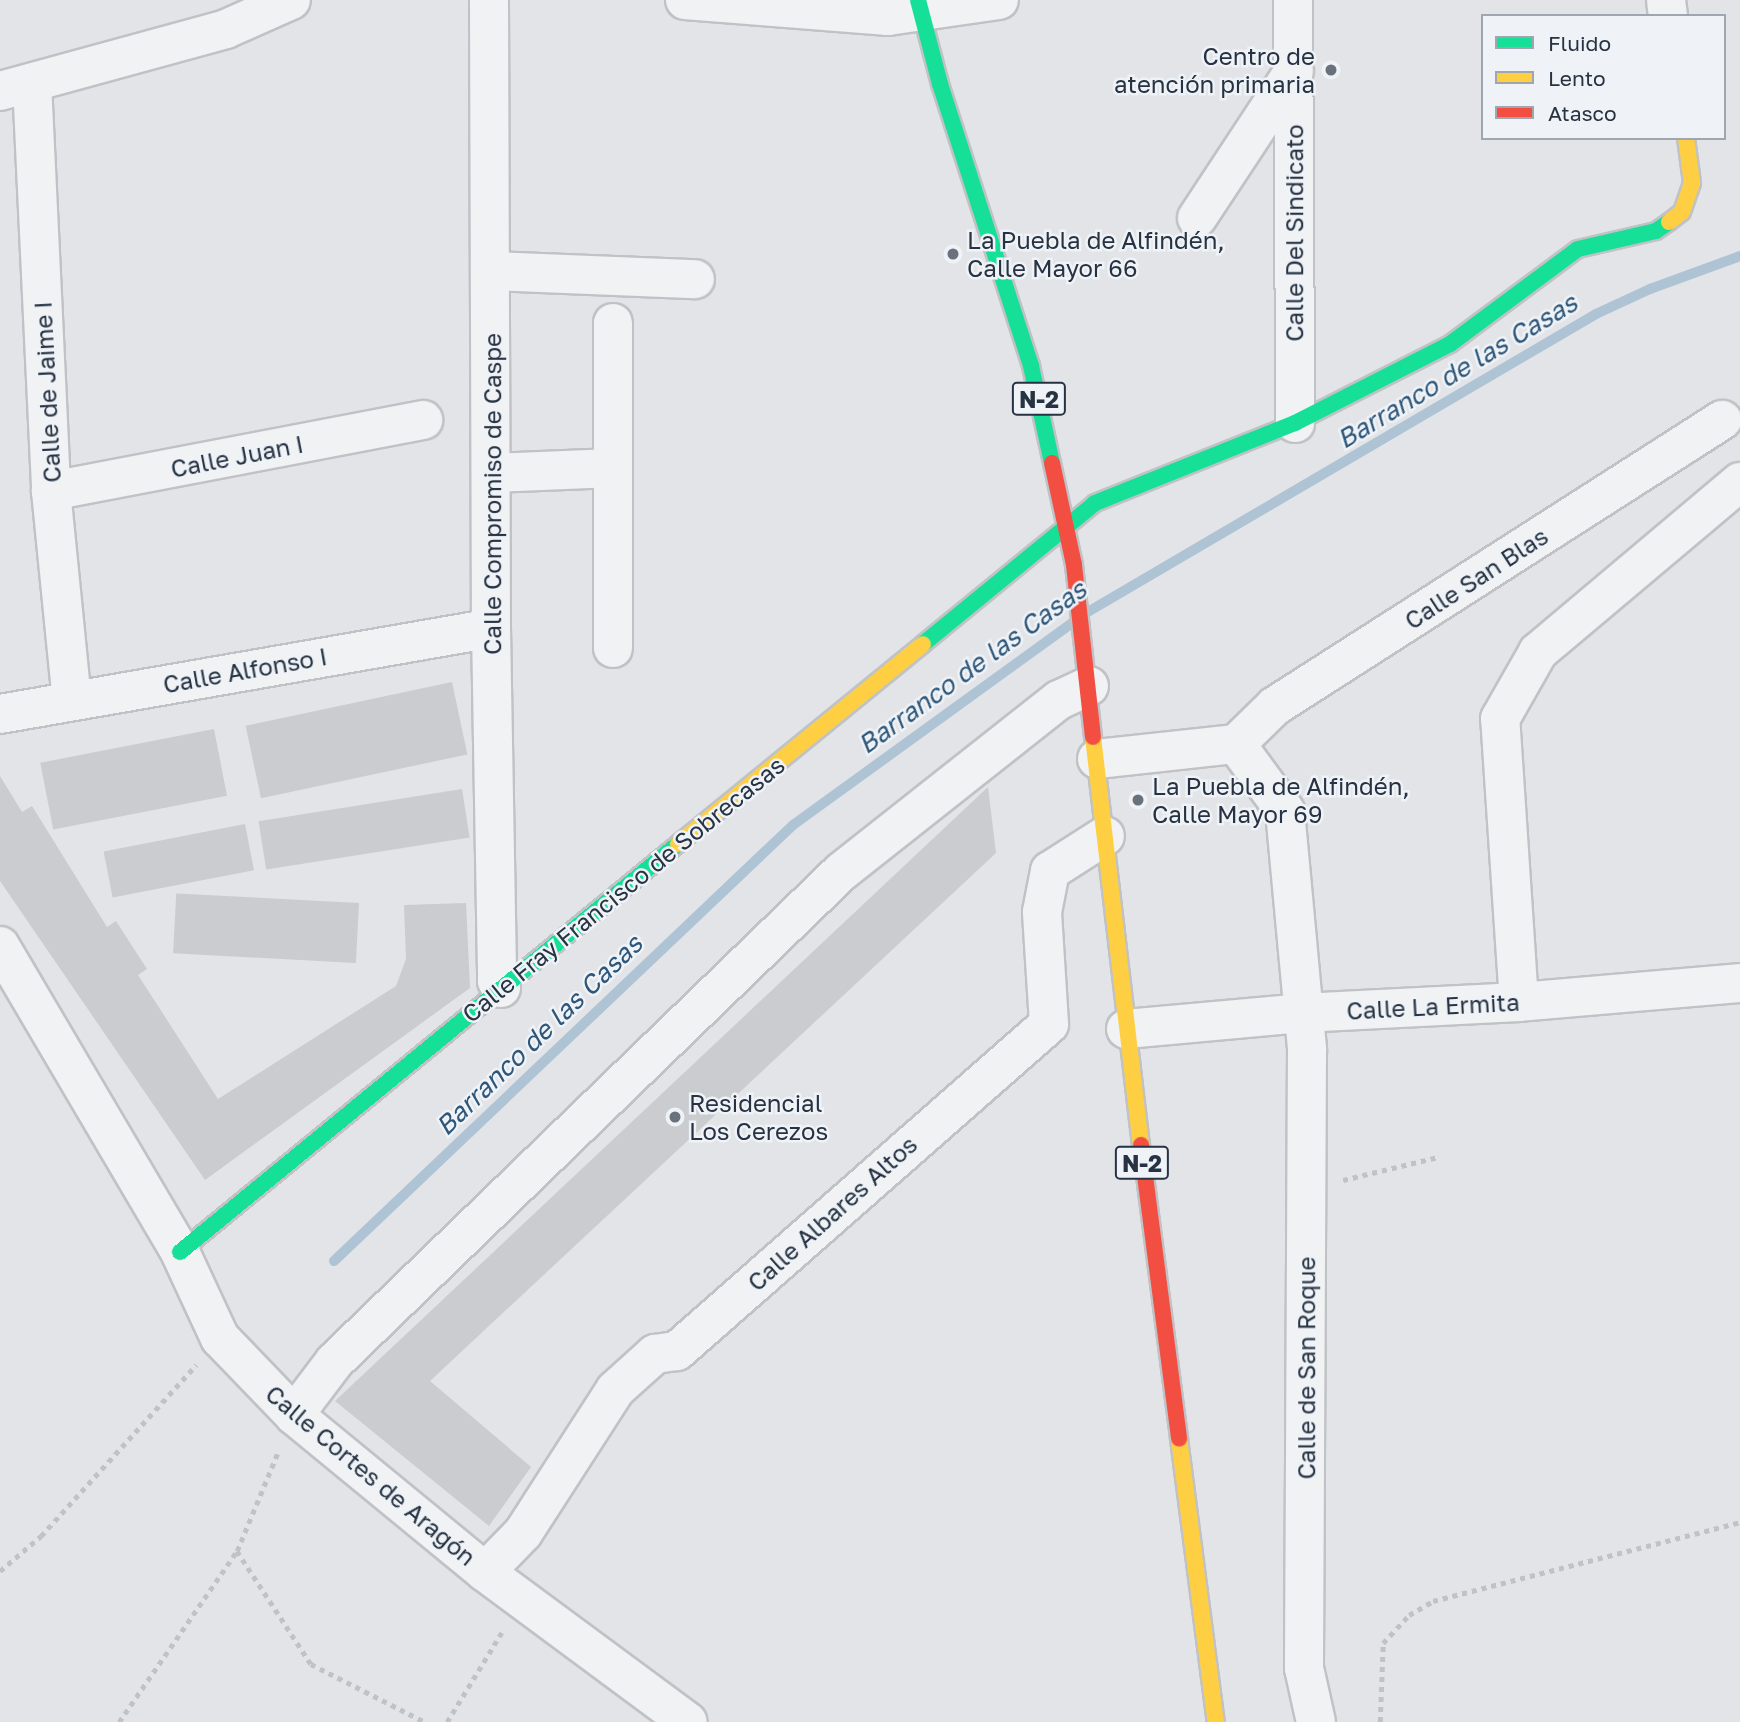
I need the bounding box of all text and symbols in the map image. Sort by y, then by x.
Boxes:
legend [1481,14,1726,140]
text: Fluido [1548,30,1611,56]
place label: Centro de atención primaria [1114,42,1315,98]
marker: Centro de atención primaria [1321,60,1341,80]
text: Lento [1548,65,1606,91]
text: Atasco [1548,100,1617,126]
street label: Calle Del Sindicato [1280,124,1308,342]
place label: La Puebla de Alfindén, Calle Mayor 66 [967,226,1225,282]
marker: La Puebla de Alfindén, Calle Mayor 66 [945,246,961,262]
water label: Barranco de las Casas [1331,287,1583,455]
street label: Calle de Jaime I [28,301,66,483]
street label: Calle Compromiso de Caspe [478,333,506,655]
road number: N-2 [1011,380,1067,418]
street label: Calle Juan I [168,429,306,483]
street label: Calle San Blas [1399,521,1553,635]
water label: Barranco de las Casas [852,574,1092,760]
street label: Calle Alfonso I [161,641,329,699]
street label: Calle Fray Francisco de Sobrecasas [456,750,790,1028]
place label: La Puebla de Alfindén, Calle Mayor 69 [1152,772,1410,828]
marker: La Puebla de Alfindén, Calle Mayor 69 [1130,792,1146,808]
water label: Barranco de las Casas [429,928,649,1142]
street label: Calle La Ermita [1346,987,1520,1025]
place label: Residencial Los Cerezos [689,1089,828,1145]
marker: Residencial Los Cerezos [667,1109,683,1125]
street label: Calle Albares Altos [741,1129,923,1297]
road number: N-2 [1114,1144,1170,1182]
street label: Calle de San Roque [1292,1257,1320,1479]
street label: Calle Cortes de Aragón [260,1379,482,1571]

